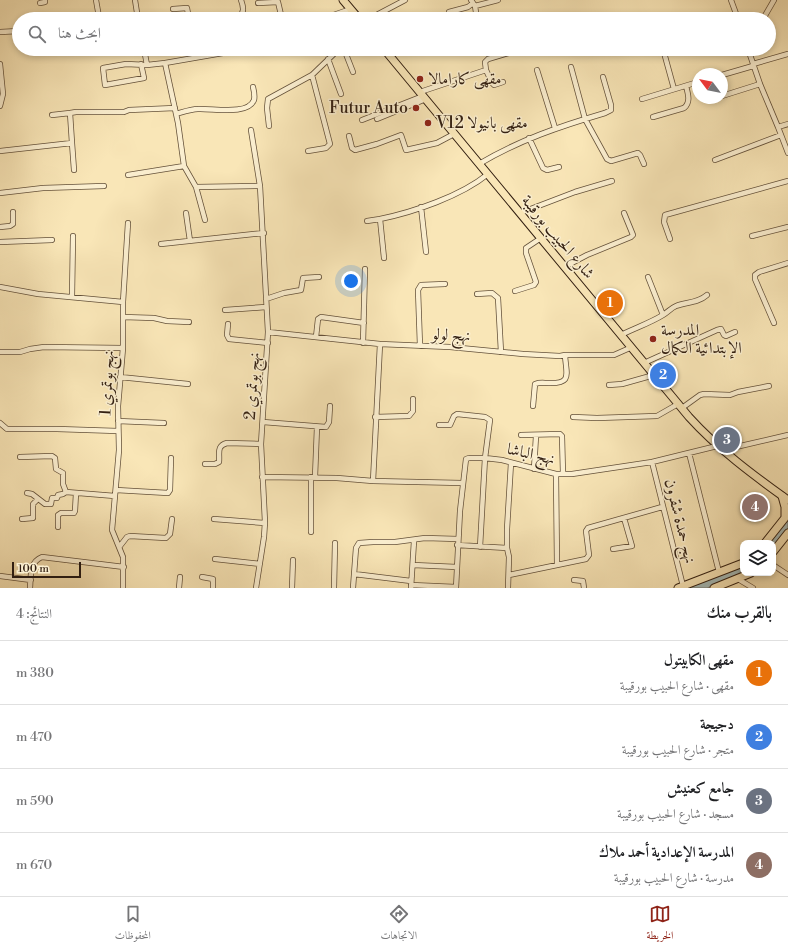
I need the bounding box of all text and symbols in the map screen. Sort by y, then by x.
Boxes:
search box [12,12,776,56]
icon: search [26,23,48,45]
text: ابحث هنا [58,24,101,43]
north arrow [692,68,728,104]
place label: مقهى كارامالا [428,69,502,90]
marker: مقهى كارامالا [415,74,425,84]
place label: Futur Auto [329,98,408,118]
marker: Futur Auto [411,103,421,113]
place label: V12 مقهى بانيولا [435,113,528,134]
marker: V12 مقهى بانيولا [423,118,433,128]
street label: شارع الحبيب بورقيبة [515,191,599,285]
your location [341,271,361,291]
pin: 1 [597,288,623,318]
place label: المدرسة الإبتدائية الكمال [661,320,742,359]
street label: نهج لولو [429,324,471,350]
marker: المدرسة الإبتدائية الكمال [648,334,658,344]
street label: نهج بوتمري 1 [95,350,123,416]
street label: نهج بوتمري 2 [240,352,268,421]
pin: 2 [650,360,676,390]
pin: 3 [714,425,740,455]
street label: نهج الباشا [504,439,557,473]
street label: نهج حمدة شقرون [656,477,700,566]
pin: 4 [742,492,768,522]
map controls [740,540,776,576]
button: layers [740,540,776,576]
scale bar [12,560,81,579]
text: 100 m [18,562,49,576]
text: بالقرب منك [706,602,772,624]
text: النتائج: 4 [16,606,52,622]
text: مقهى الكابيتول [664,651,734,670]
text: 380 m [16,665,54,681]
text: 1 [756,665,762,681]
text: مقهى · شارع الحبيب بورقيبة [620,678,734,694]
text: دجيجة [700,715,734,734]
text: 470 m [16,729,52,745]
text: 2 [755,729,763,745]
text: متجر · شارع الحبيب بورقيبة [622,742,734,758]
text: جامع كعنيش [667,779,734,798]
text: 590 m [16,793,54,809]
text: 3 [755,793,763,809]
text: مسجد · شارع الحبيب بورقيبة [617,806,734,822]
text: المدرسة الإعدادية أحمد ملاك [599,843,734,862]
text: 670 m [16,857,52,873]
text: 4 [755,857,763,873]
text: مدرسة · شارع الحبيب بورقيبة [614,870,734,886]
tab: المحفوظات [115,903,151,946]
tab: الاتجاهات [380,903,417,946]
tab: الخريطة [647,903,673,946]

